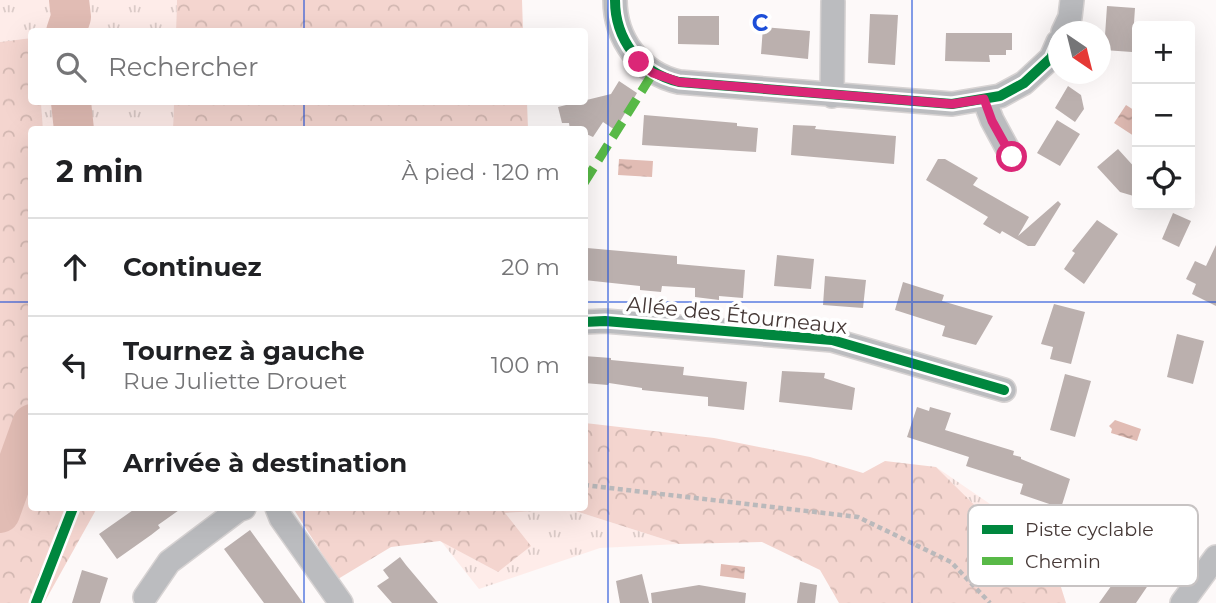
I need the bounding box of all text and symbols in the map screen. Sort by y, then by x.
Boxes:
text: C [752,9,769,37]
north arrow [1048,21,1111,84]
map controls [1132,21,1195,210]
button: + [1132,21,1195,84]
search box [28,28,588,105]
route end [623,46,654,77]
icon: search [52,48,90,86]
text: Rechercher [108,51,258,83]
button: − [1132,84,1195,147]
route start [996,141,1027,172]
button: locate [1132,147,1195,210]
text: 2 min [56,153,143,190]
text: À pied · 120 m [401,158,560,186]
icon: ahead [56,248,94,286]
text: Continuez [123,251,262,283]
text: 20 m [501,253,560,281]
street label: Allée des Étourneaux [626,291,848,339]
text: Tournez à gauche [123,335,365,367]
icon: left [56,346,94,384]
text: 100 m [491,351,560,379]
text: Rue Juliette Drouet [123,367,347,395]
icon: arrive [56,444,94,482]
text: Arrivée à destination [123,447,407,479]
legend [968,505,1198,586]
text: Piste cyclable [1025,518,1154,541]
text: Chemin [1025,550,1101,573]

